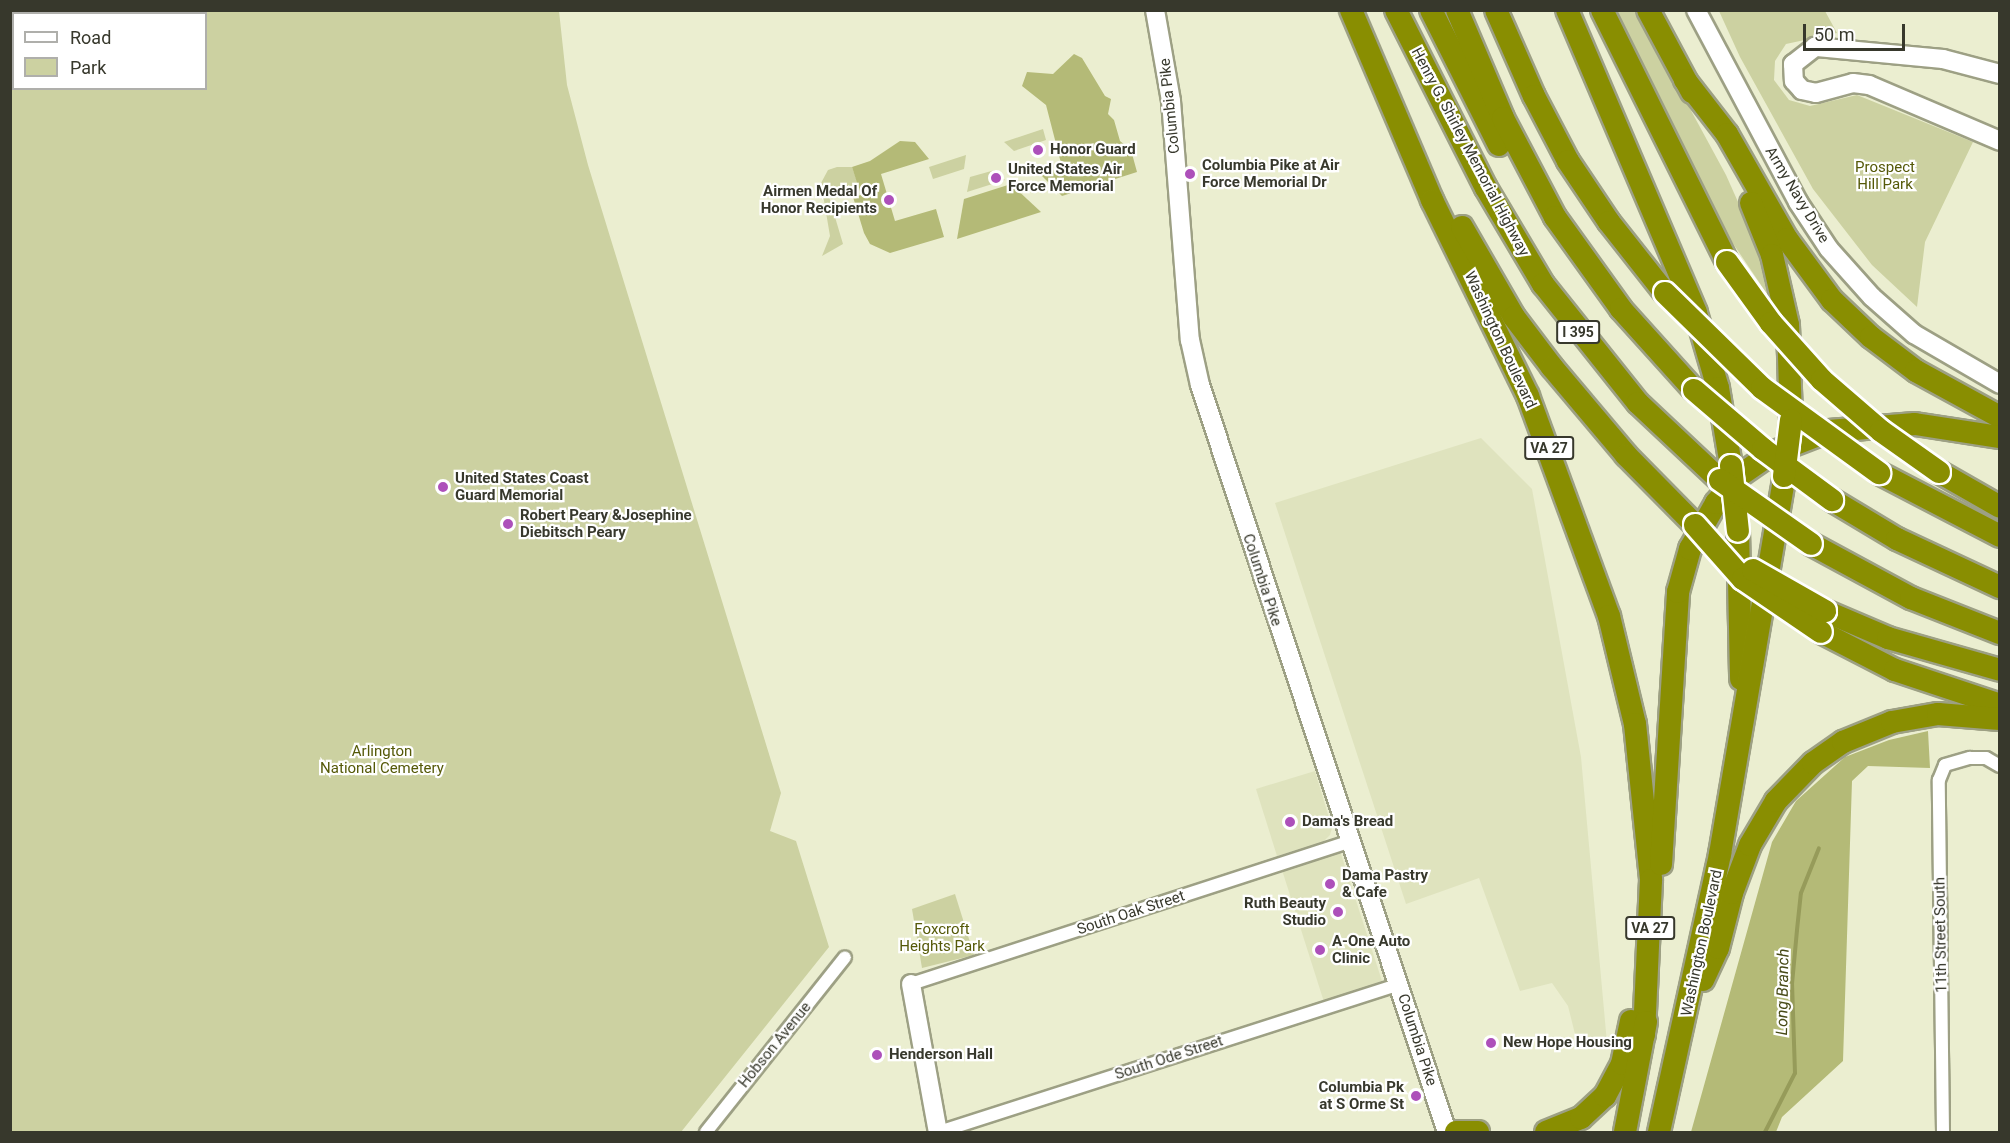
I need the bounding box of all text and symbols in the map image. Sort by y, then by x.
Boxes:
legend [12,12,207,90]
scale bar [1806,12,1908,50]
text: 50 m [1814,24,1854,45]
text: Road [70,27,111,48]
street label: Henry G. Shirley Memorial Highway [1407,45,1533,259]
text: Park [70,57,106,78]
street label: Columbia Pike [1156,57,1184,155]
place label: Honor Guard [1050,141,1136,159]
marker: Honor Guard [1031,143,1045,157]
street label: Army Navy Drive [1761,143,1833,247]
place label: Columbia Pike at Air Force Memorial Dr [1202,156,1340,191]
park label: Prospect Hill Park [1855,158,1915,193]
place label: United States Air Force Memorial [1008,160,1122,195]
marker: Columbia Pike at Air Force Memorial Dr [1183,167,1197,181]
marker: United States Air Force Memorial [989,171,1003,185]
place label: Airmen Medal Of Honor Recipients [761,182,877,217]
marker: Airmen Medal Of Honor Recipients [882,193,896,207]
street label: Washington Boulevard [1460,269,1540,411]
road number: I 395 [1556,321,1600,343]
road number: VA 27 [1524,437,1574,459]
place label: United States Coast Guard Memorial [455,469,589,504]
marker: United States Coast Guard Memorial [436,480,450,494]
place label: Robert Peary &Josephine Diebitsch Peary [520,506,692,541]
marker: Robert Peary &Josephine Diebitsch Peary [501,517,515,531]
street label: Columbia Pike [1239,532,1285,628]
park label: Arlington National Cemetery [320,742,444,777]
place label: Dama's Bread [1302,813,1393,831]
marker: Dama's Bread [1283,815,1297,829]
place label: Dama Pastry & Cafe [1342,866,1428,901]
street label: Washington Boulevard [1678,868,1726,1018]
marker: Dama Pastry & Cafe [1323,877,1337,891]
street label: 11th Street South [1931,877,1951,993]
street label: South Oak Street [1075,887,1187,939]
place label: Ruth Beauty Studio [1244,894,1326,929]
marker: Ruth Beauty Studio [1331,905,1345,919]
road number: VA 27 [1624,917,1676,939]
park label: Foxcroft Heights Park [899,920,985,955]
place label: A-One Auto Clinic [1332,932,1410,967]
marker: A-One Auto Clinic [1313,943,1327,957]
water label: Long Branch [1773,948,1793,1036]
street label: Columbia Pike [1394,992,1440,1088]
street label: Hobson Avenue [735,999,815,1091]
street label: South Ode Street [1113,1032,1225,1084]
place label: New Hope Housing [1503,1034,1632,1052]
marker: New Hope Housing [1484,1036,1498,1050]
place label: Henderson Hall [889,1046,993,1064]
marker: Henderson Hall [870,1048,884,1062]
place label: Columbia Pk at S Orme St [1319,1078,1404,1113]
marker: Columbia Pk at S Orme St [1409,1089,1423,1103]

